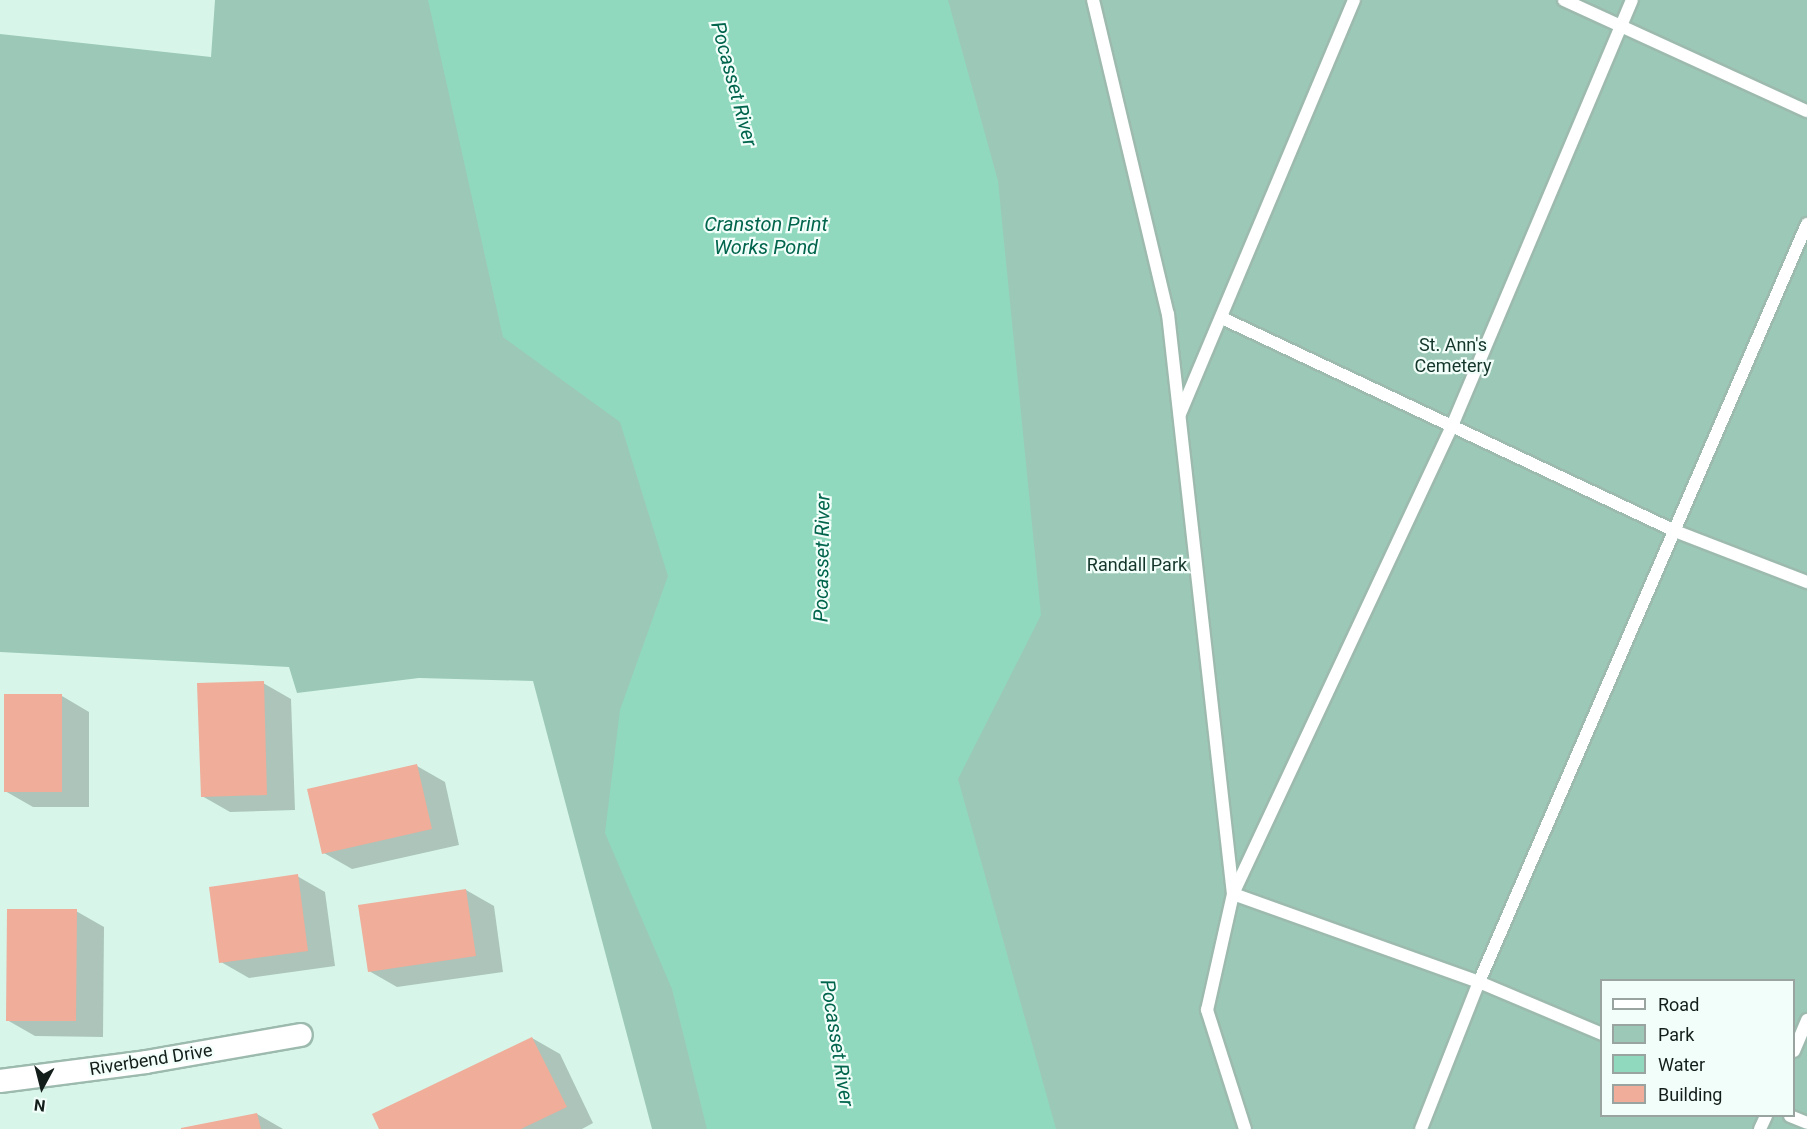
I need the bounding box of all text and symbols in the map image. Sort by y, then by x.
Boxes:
water label: Pocasset River [706,19,762,149]
water label: Cranston Print Works Pond [704,212,828,259]
park label: St. Ann's Cemetery [1415,335,1491,378]
water label: Pocasset River [809,494,835,622]
park label: Randall Park [1087,554,1187,576]
water label: Pocasset River [815,978,859,1108]
legend [1600,979,1795,1117]
text: Road [1658,994,1699,1015]
text: Park [1658,1024,1694,1045]
street label: Riverbend Drive [88,1040,214,1080]
text: Water [1658,1054,1705,1075]
north arrow [12,1057,72,1117]
text: Building [1658,1084,1722,1105]
text: N [33,1095,47,1115]

